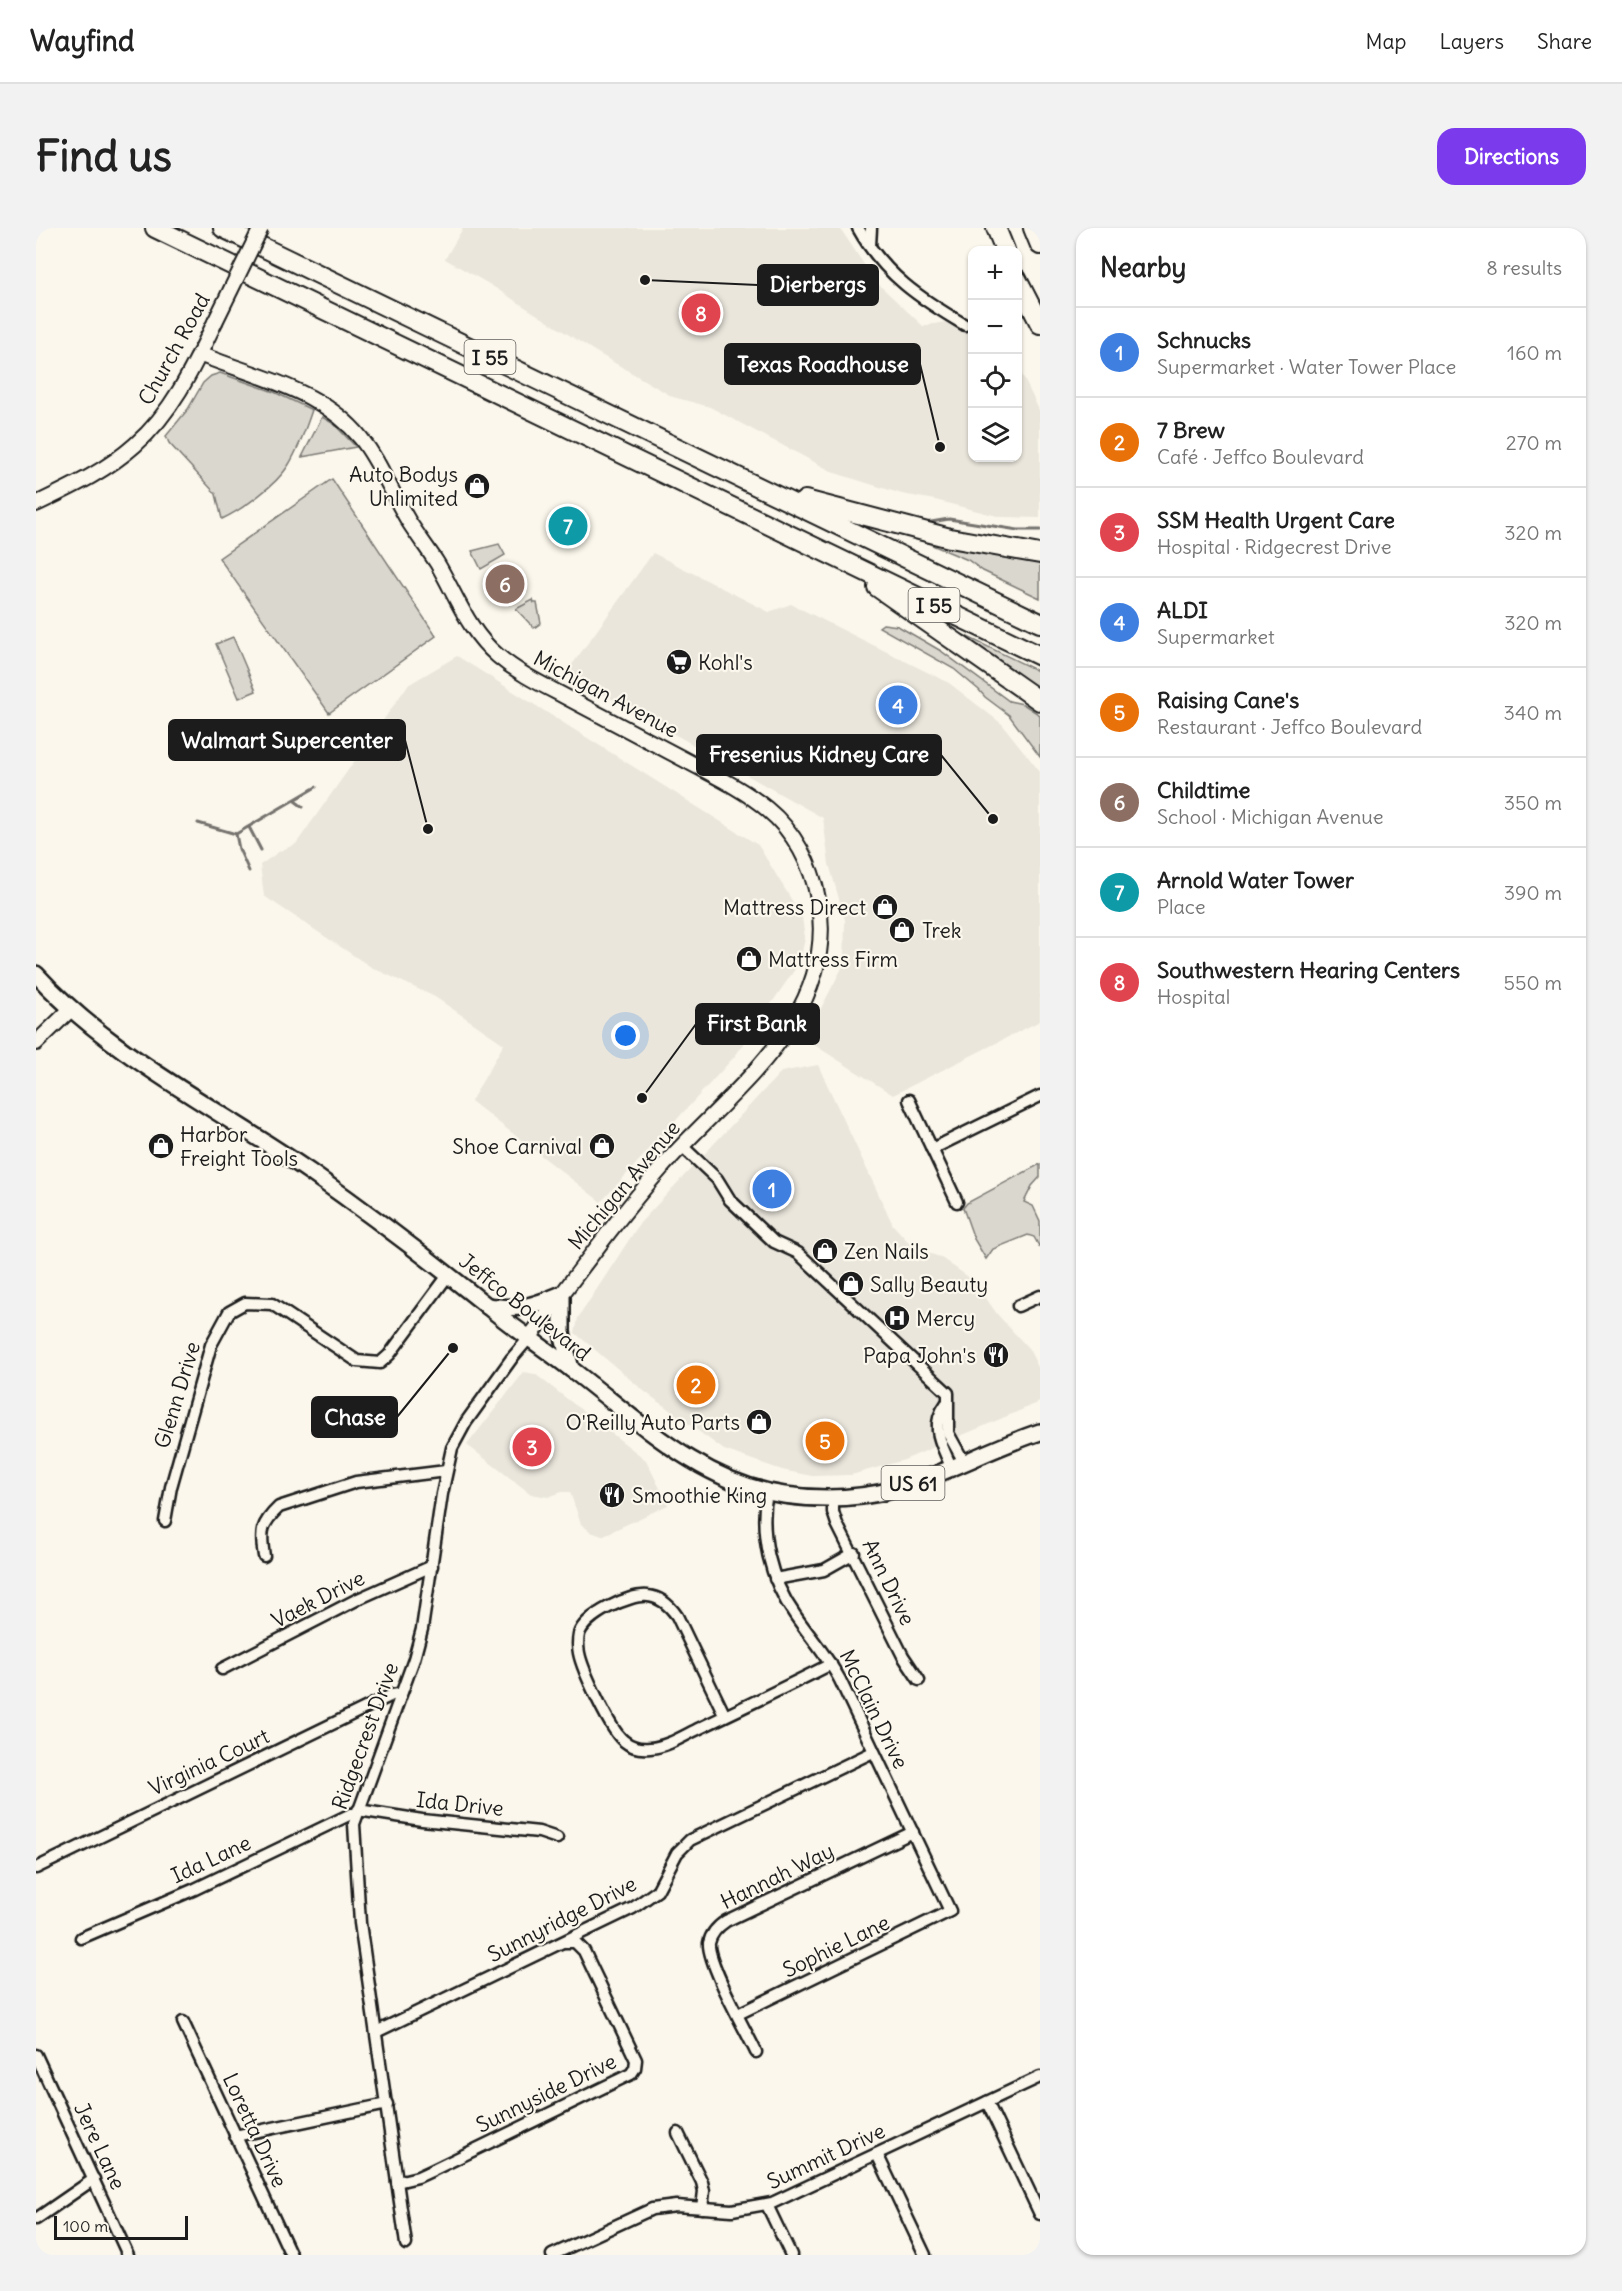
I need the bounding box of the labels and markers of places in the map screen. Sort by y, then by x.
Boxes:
callout: Dierbergs [758,265,878,305]
pin: 8 [682,290,720,335]
callout: Texas Roadhouse [725,344,920,384]
place label: Auto Bodys Unlimited [349,461,458,512]
shop icon: Auto Bodys Unlimited [462,471,492,501]
pin: 7 [548,504,588,548]
pin: 6 [486,562,524,606]
supermarket icon: Kohl's [664,647,694,677]
place label: Kohl's [698,649,753,676]
pin: 4 [878,682,918,728]
callout: Walmart Supercenter [169,720,405,760]
callout: Fresenius Kidney Care [697,735,941,775]
shop icon: Mattress Direct [870,892,900,922]
place label: Mattress Direct [723,894,866,921]
shop icon: Trek [887,915,917,945]
place label: Trek [922,917,962,944]
shop icon: Mattress Firm [734,944,764,974]
place label: Mattress Firm [768,946,898,973]
callout: First Bank [696,1004,819,1044]
place label: Harbor Freight Tools [180,1121,298,1172]
shop icon: Harbor Freight Tools [146,1131,176,1161]
shop icon: Shoe Carnival [587,1131,617,1161]
place label: Shoe Carnival [452,1133,582,1160]
pin: 1 [752,1166,792,1212]
shop icon: Zen Nails [810,1236,840,1266]
place label: Zen Nails [844,1238,929,1265]
shop icon: Sally Beauty [836,1269,866,1299]
place label: Sally Beauty [870,1271,988,1298]
hospital icon: Mercy [882,1303,912,1333]
place label: Mercy [916,1305,975,1332]
restaurant icon: Papa John's [981,1340,1011,1370]
place label: Papa John's [863,1342,976,1369]
pin: 2 [676,1362,716,1408]
callout: Chase [312,1397,397,1437]
shop icon: O'Reilly Auto Parts [744,1407,774,1437]
place label: O'Reilly Auto Parts [566,1409,740,1436]
pin: 5 [806,1418,844,1464]
pin: 3 [512,1424,552,1470]
restaurant icon: Smoothie King [597,1480,627,1510]
place label: Smoothie King [632,1482,767,1509]

